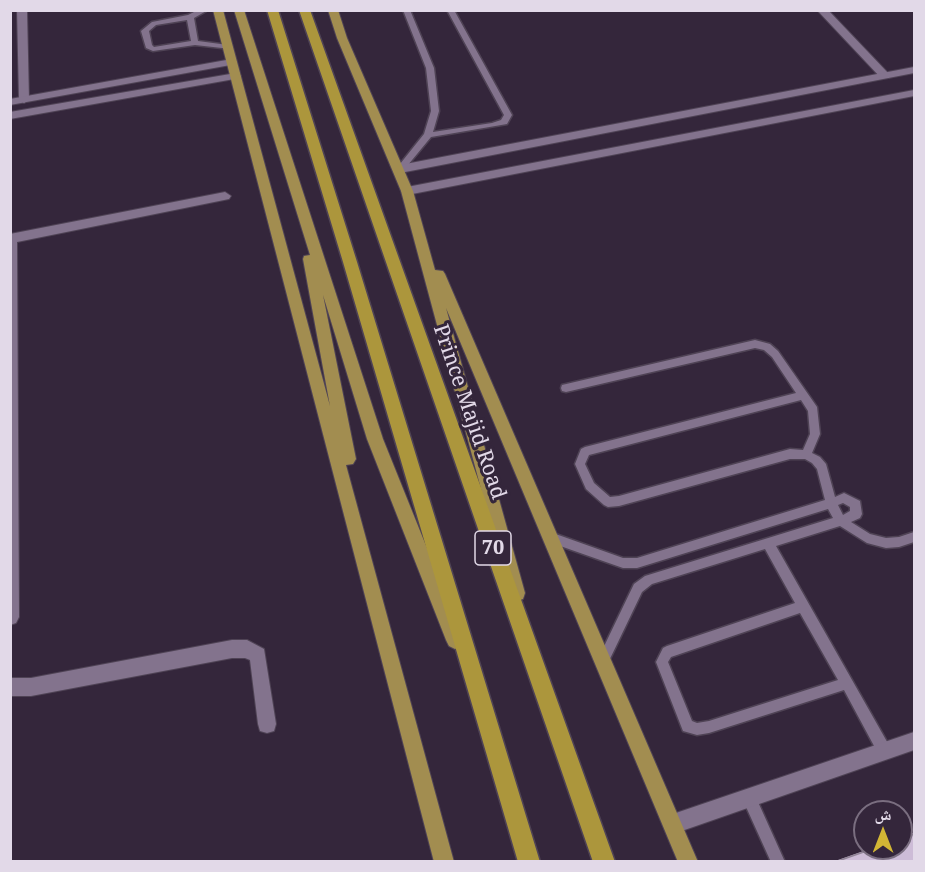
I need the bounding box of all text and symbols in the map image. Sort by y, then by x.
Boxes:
street label: Prince Majid Road [427,321,511,503]
road number: 70 [475,531,511,565]
north arrow [853,800,913,860]
text: ش [875,803,891,825]

